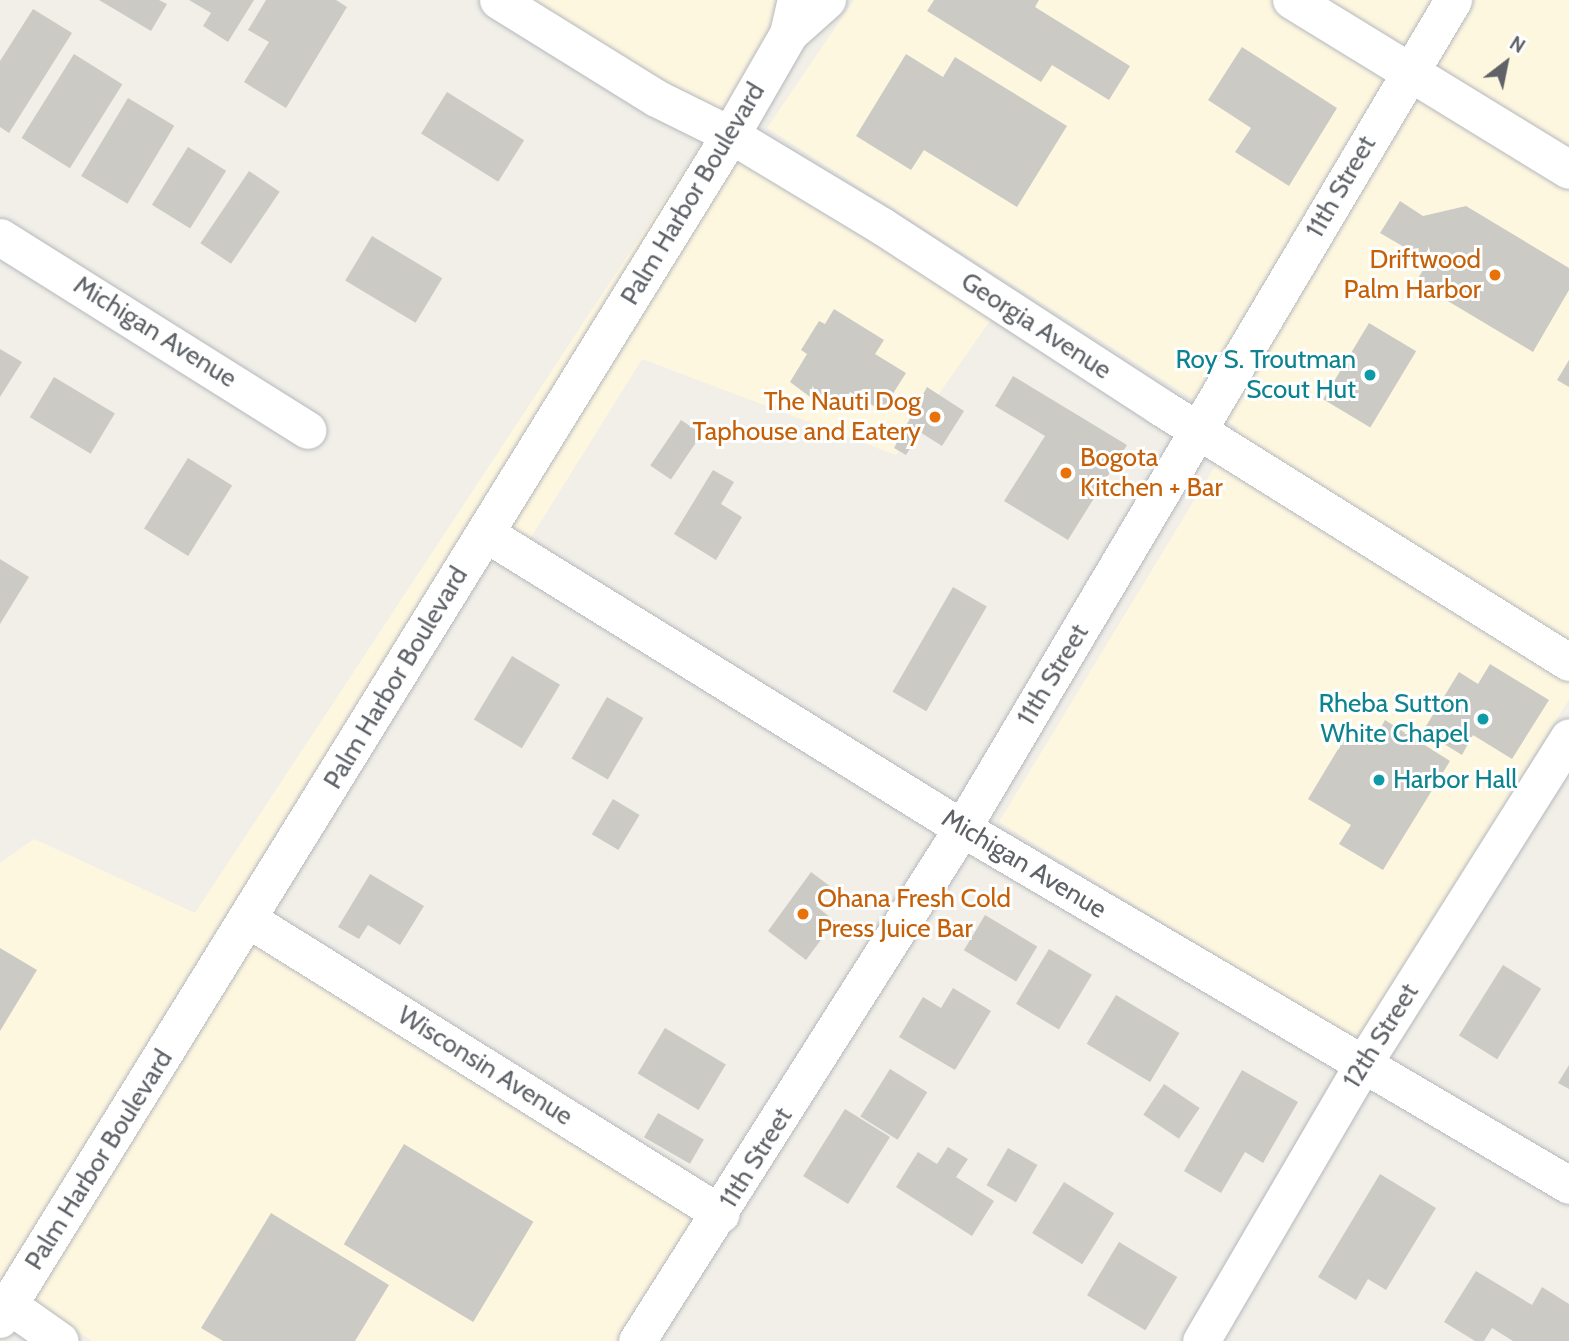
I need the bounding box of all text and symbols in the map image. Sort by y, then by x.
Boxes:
north arrow [1471,28,1541,98]
text: N [1506,31,1529,58]
street label: Palm Harbor Boulevard [614,77,772,311]
street label: 11th Street [1299,130,1383,244]
place label: Driftwood Palm Harbor [1343,244,1481,306]
street label: Georgia Avenue [955,266,1117,386]
marker: Driftwood Palm Harbor [1487,267,1503,283]
street label: Michigan Avenue [68,269,242,395]
place label: Roy S. Troutman Scout Hut [1175,344,1356,406]
marker: Roy S. Troutman Scout Hut [1362,367,1378,383]
place label: The Nauti Dog Taphouse and Eatery [693,386,921,448]
marker: The Nauti Dog Taphouse and Eatery [927,409,943,425]
place label: Bogota Kitchen + Bar [1080,442,1223,504]
marker: Bogota Kitchen + Bar [1058,465,1074,481]
street label: Palm Harbor Boulevard [317,561,475,795]
street label: 11th Street [1011,619,1095,731]
place label: Rheba Sutton White Chapel [1318,688,1469,750]
marker: Rheba Sutton White Chapel [1475,711,1491,727]
place label: Harbor Hall [1393,764,1517,796]
marker: Harbor Hall [1371,772,1387,788]
street label: Michigan Avenue [936,803,1112,925]
place label: Ohana Fresh Cold Press Juice Bar [817,883,1011,944]
marker: Ohana Fresh Cold Press Juice Bar [795,906,811,922]
street label: 12th Street [1337,978,1425,1094]
street label: Wisconsin Avenue [392,1000,578,1132]
street label: Palm Harbor Boulevard [19,1044,179,1276]
street label: 11th Street [713,1102,799,1214]

